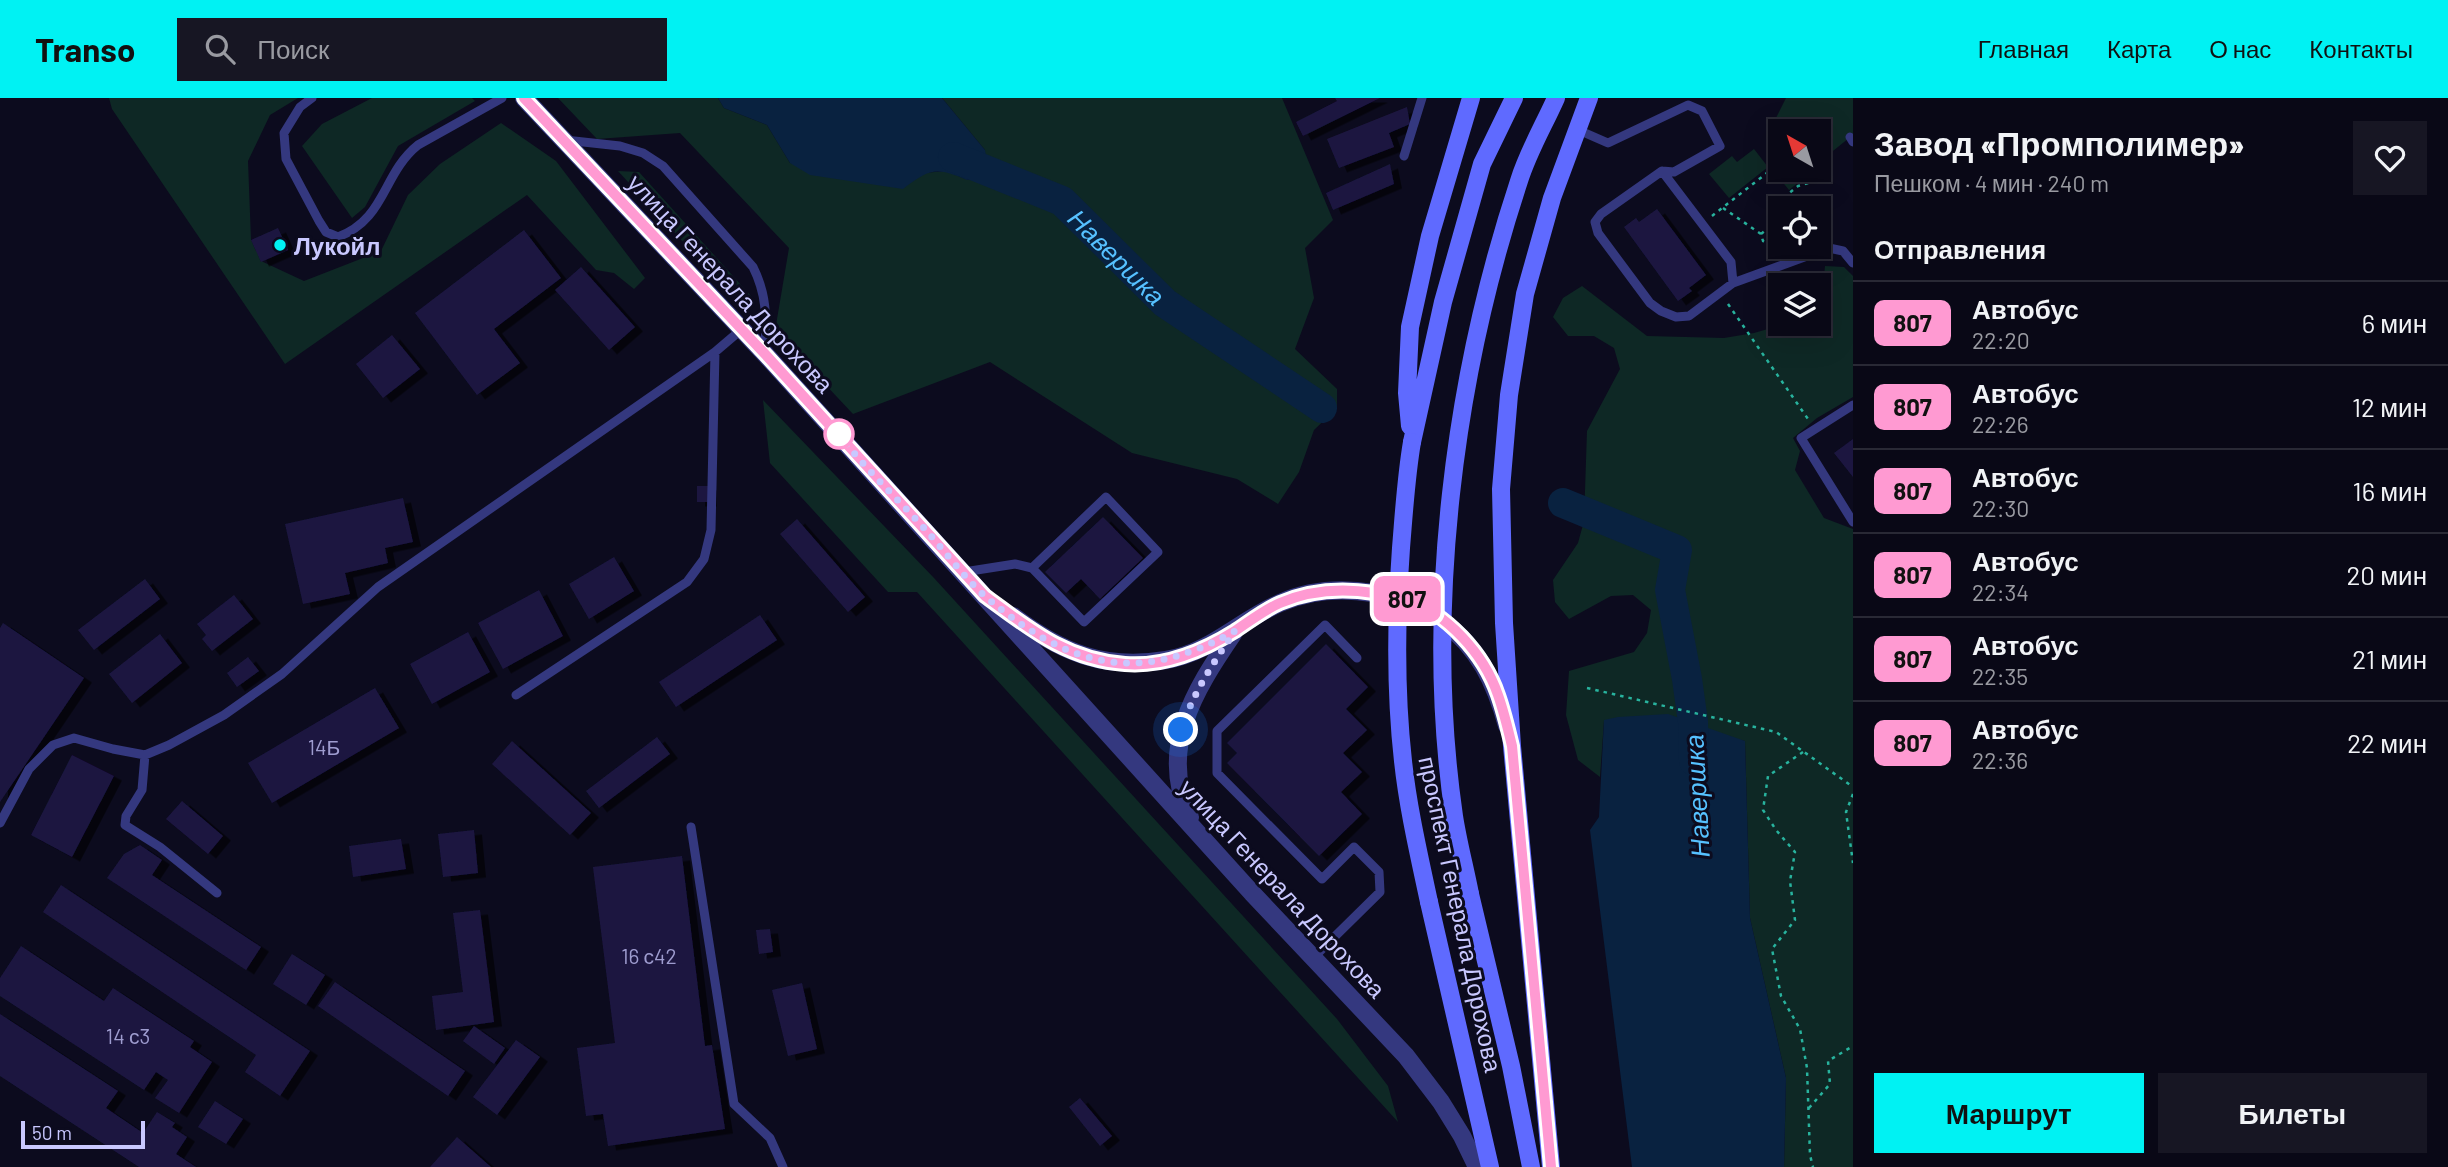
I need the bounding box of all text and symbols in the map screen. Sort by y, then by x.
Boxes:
search box [177,18,667,81]
text: Transo [35,29,135,69]
icon: search [201,30,239,68]
text: Поиск [257,33,329,64]
text: Главная [1978,34,2069,63]
text: Карта [2107,34,2171,63]
text: О нас [2209,34,2271,63]
text: Контакты [2309,34,2413,63]
north arrow [1768,119,1830,182]
map controls [1768,119,1831,336]
button: heart [2353,121,2427,195]
text: Завод «Промполимер» [1874,123,2244,163]
street label: улица Генерала Дорохова [622,168,840,399]
text: Пешком · 4 мин · 240 m [1874,169,2109,197]
button: locate [1768,196,1831,259]
water label: Навершка [1063,202,1173,311]
place label: Лукойл [294,231,381,260]
text: Отправления [1874,233,2046,264]
marker: Лукойл [272,237,288,253]
button: layers [1768,273,1831,336]
text: Автобус [1972,293,2079,324]
text: 6 мин [2362,307,2427,338]
text: 807 [1893,308,1932,337]
text: 22:20 [1972,326,2030,354]
text: Автобус [1972,377,2079,408]
text: 12 мин [2352,391,2427,422]
text: 807 [1893,392,1932,421]
text: 22:26 [1972,410,2029,438]
unlabelled marker [824,419,854,449]
text: Автобус [1972,461,2079,492]
text: 16 мин [2353,475,2427,506]
text: 807 [1893,476,1932,505]
text: 22:30 [1972,494,2029,522]
text: Автобус [1972,545,2079,576]
text: 20 мин [2346,559,2427,590]
text: 807 [1893,560,1932,589]
line badge: 807 [1367,576,1447,622]
text: 22:34 [1972,578,2029,606]
text: 807 [1388,584,1426,613]
text: Автобус [1972,629,2079,660]
text: 21 мин [2352,643,2427,674]
text: 807 [1893,644,1932,673]
text: 22:35 [1972,662,2028,690]
your location [1163,712,1198,747]
text: Автобус [1972,713,2079,744]
text: 22 мин [2347,727,2427,758]
text: 807 [1893,728,1932,757]
house number: 14Б [308,734,340,759]
water label: Навершка [1677,734,1715,858]
text: 22:36 [1972,746,2028,774]
street label: проспект Генерала Дорохова [1413,754,1509,1075]
street label: улица Генерала Дорохова [1174,773,1392,1004]
house number: 16 с42 [621,943,677,968]
house number: 14 с3 [106,1023,150,1048]
button: Маршрут [1874,1073,2144,1153]
button: Билеты [2158,1073,2427,1153]
scale bar [21,1118,145,1150]
text: 50 m [32,1121,72,1144]

